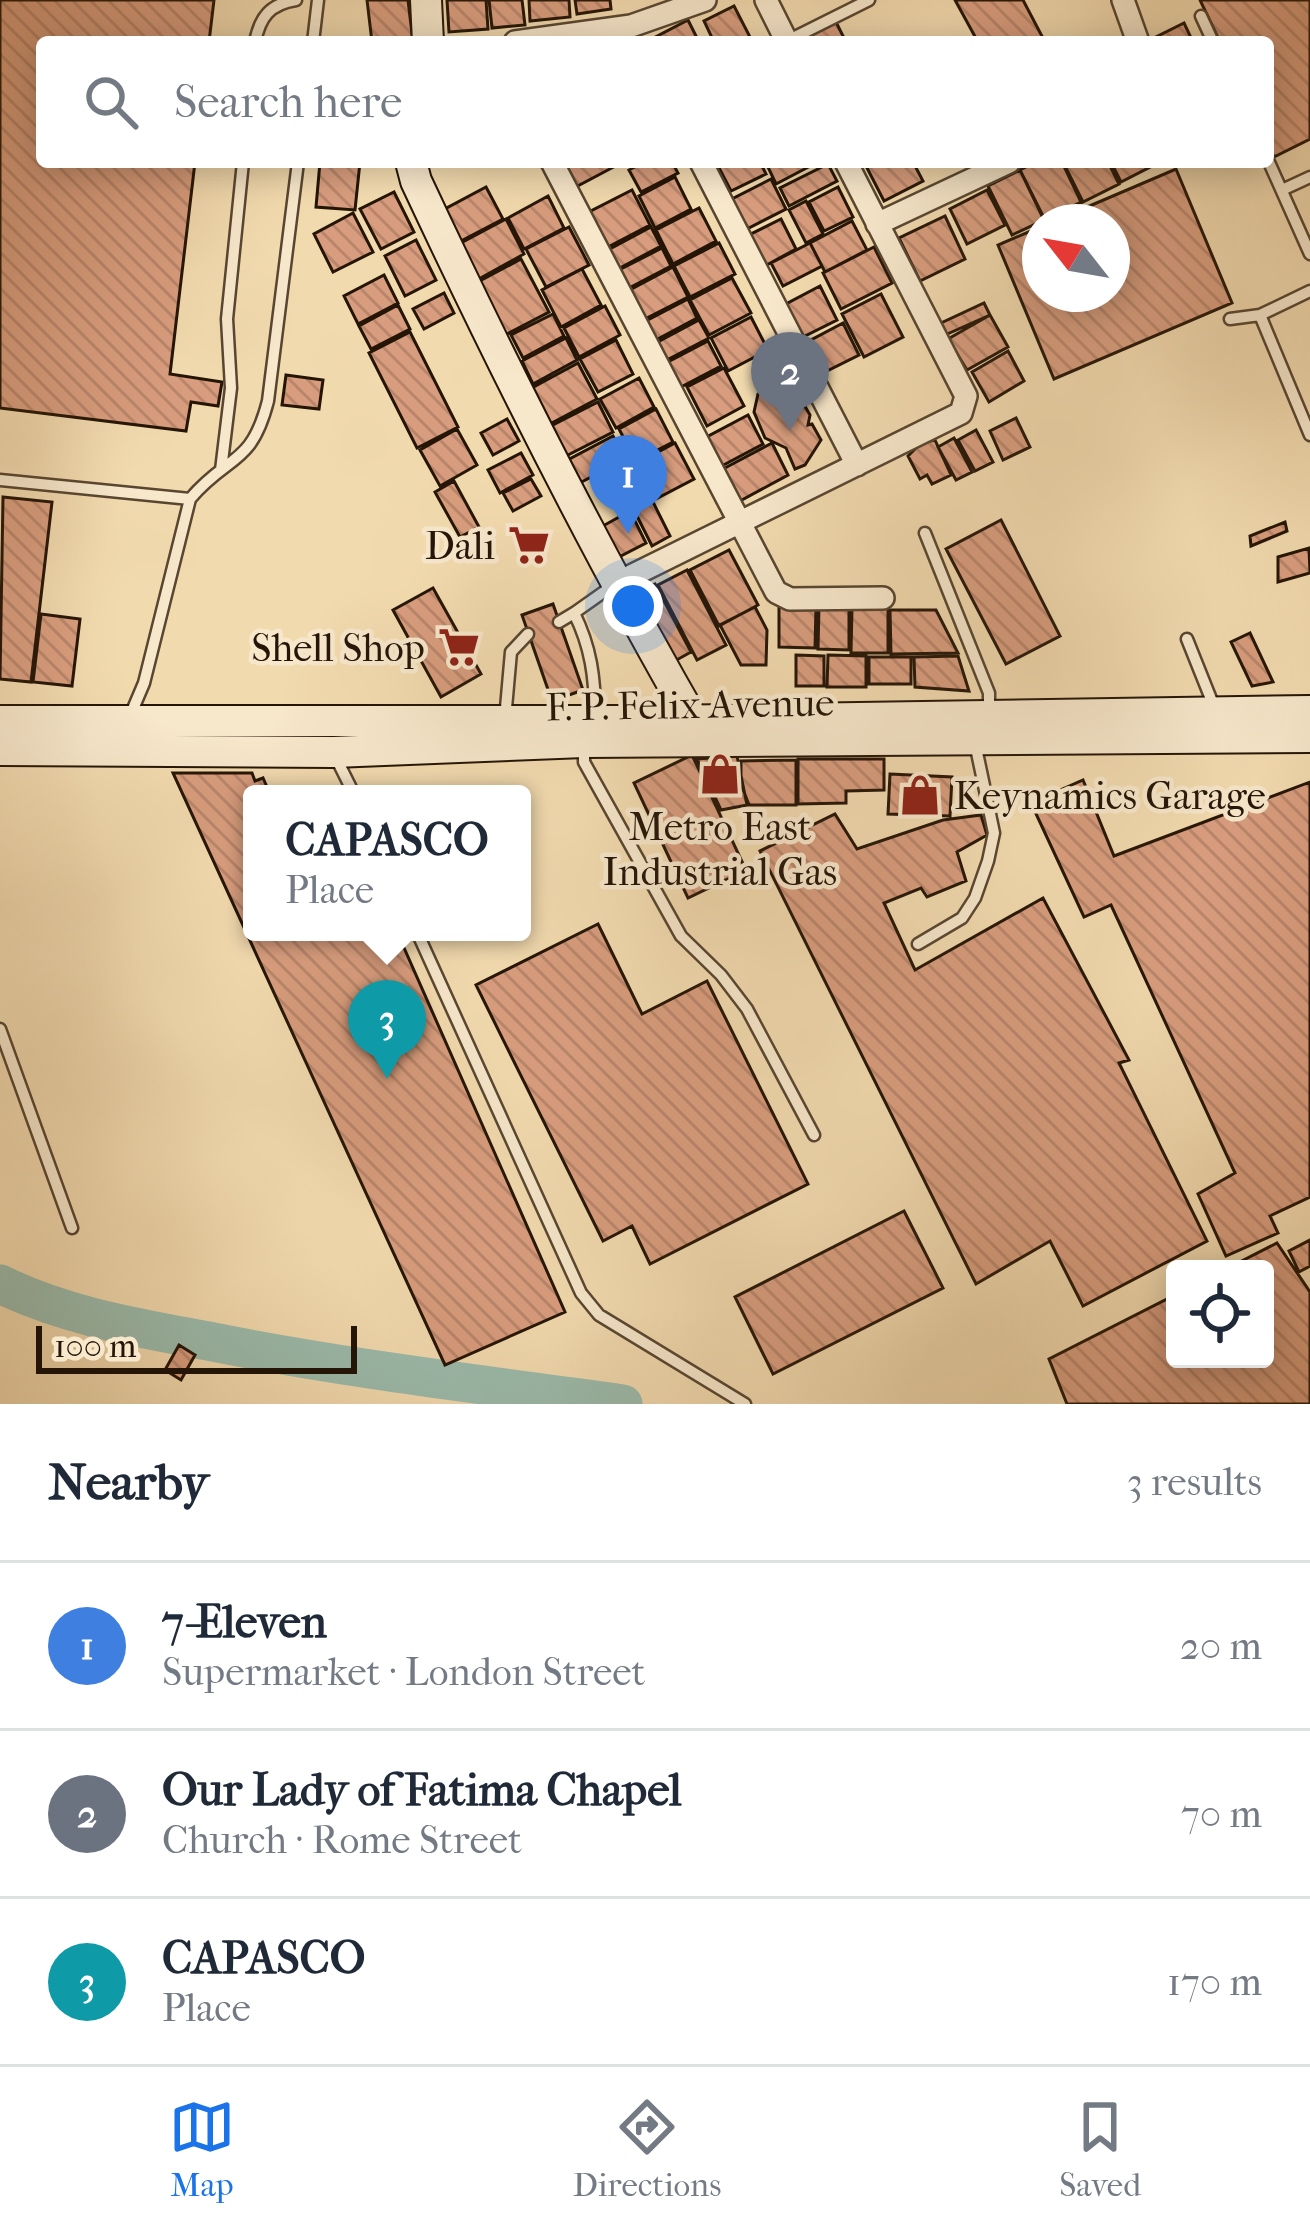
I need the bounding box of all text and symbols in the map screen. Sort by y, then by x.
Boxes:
search box [36,36,1274,168]
icon: search [78,69,144,135]
text: Search here [174,76,402,129]
north arrow [1022,204,1130,312]
pin: 2 [751,332,829,431]
pin: 1 [589,435,667,534]
supermarket icon: Dali [506,522,552,568]
place label: Dali [425,523,495,569]
your location [603,576,663,636]
supermarket icon: Shell Shop [436,624,482,670]
place label: Shell Shop [251,625,425,671]
street label: F. P. Felix Avenue [545,679,835,731]
shop icon: Metro East Industrial Gas [697,751,743,797]
shop icon: Keynamics Garage [897,772,943,818]
place label: Keynamics Garage [954,773,1266,819]
popup [243,785,531,941]
place label: Metro East Industrial Gas [603,804,837,895]
text: CAPASCO [285,814,489,867]
text: Place [285,867,374,913]
pin: 3 [348,980,426,1079]
map controls [1166,1260,1274,1368]
button: locate [1166,1260,1274,1368]
scale bar [36,1320,357,1373]
text: 100 m [54,1327,137,1366]
text: Nearby [48,1452,209,1512]
text: 3 results [1127,1459,1262,1505]
text: 7-Eleven [162,1596,327,1649]
text: 1 [80,1623,94,1669]
text: 20 m [1180,1623,1262,1669]
text: Supermarket · London Street [162,1649,646,1695]
text: Our Lady of Fatima Chapel [162,1764,682,1817]
text: 2 [77,1791,97,1837]
text: 70 m [1181,1791,1262,1837]
text: Church · Rome Street [162,1817,522,1863]
text: CAPASCO [162,1932,365,1985]
text: 3 [79,1959,95,2005]
text: 170 m [1167,1959,1262,2005]
text: Place [162,1985,251,2031]
tab: Map [169,2094,235,2205]
tab: Directions [573,2094,721,2205]
tab: Saved [1059,2094,1141,2205]

